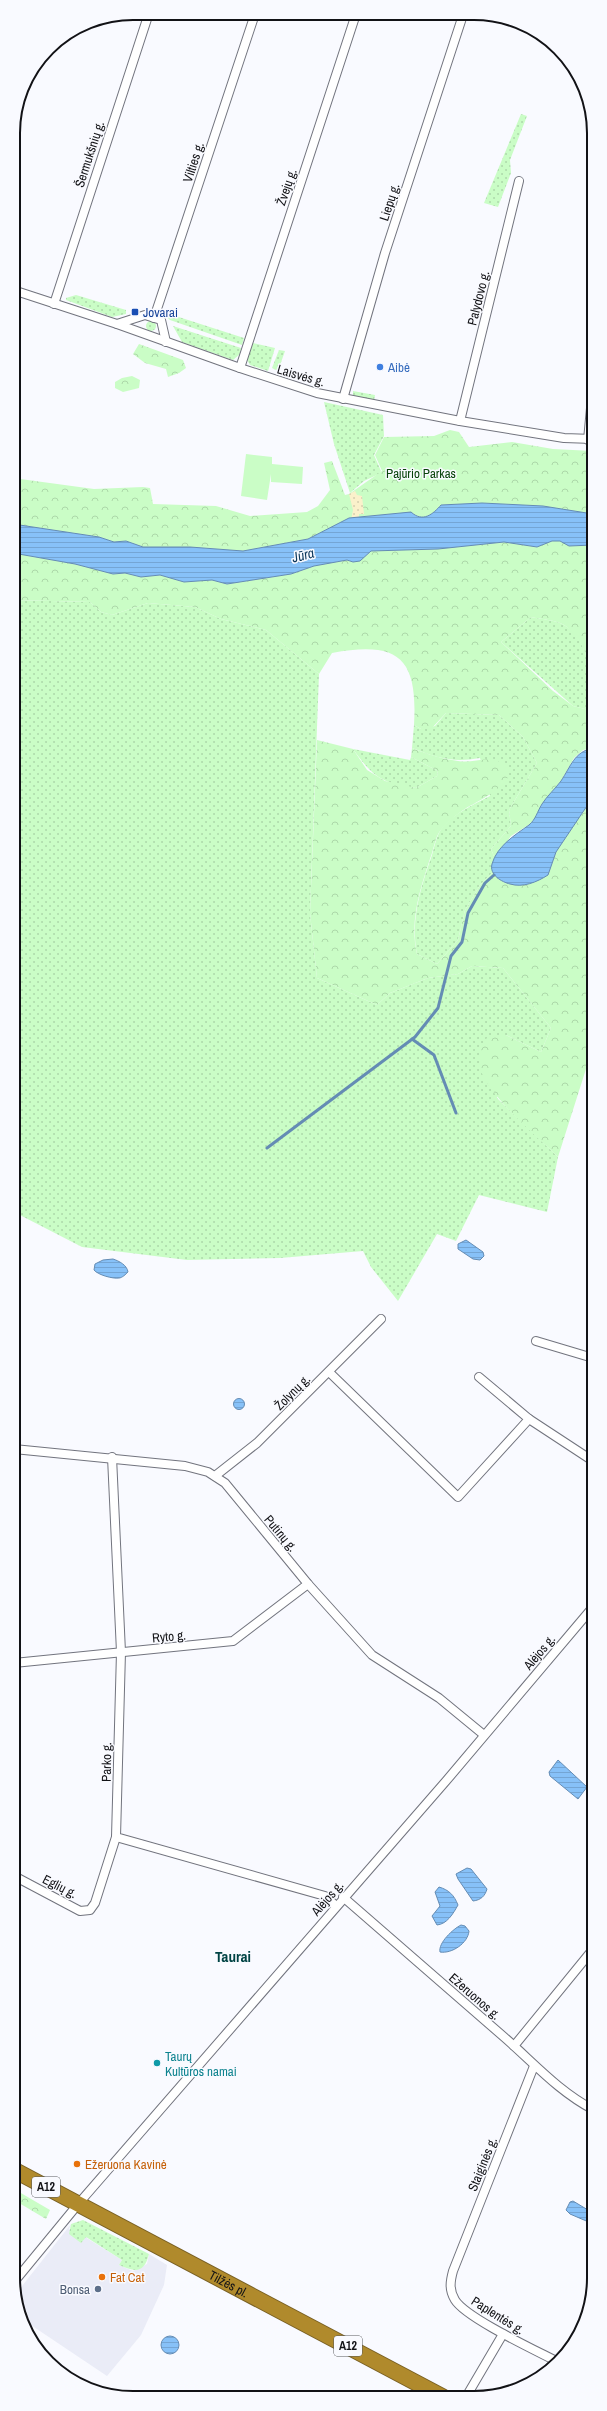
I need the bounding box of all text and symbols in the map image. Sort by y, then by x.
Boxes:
street label: Šermukšnių g. [71,119,108,189]
street label: Vilties g. [179,140,208,184]
street label: Žvejų g. [272,166,301,208]
street label: Liepų g. [375,181,404,223]
street label: Palydovo g. [463,269,493,327]
place label: Jovarai [143,304,178,321]
marker: Jovarai [130,307,140,317]
place label: Aibė [387,359,410,376]
street label: Laisvės g. [275,361,327,390]
marker: Aibė [375,362,385,372]
park label: Pajūrio Parkas [386,465,456,482]
water label: Jūra [289,544,316,567]
street label: Žolynų g. [271,1371,314,1414]
street label: Putinų g. [260,1512,301,1555]
street label: Ryto g. [151,1627,187,1646]
street label: Alėjos g. [519,1631,559,1674]
street label: Parko g. [98,1742,115,1782]
street label: Eglių g. [40,1871,80,1902]
street label: Alėjos g. [307,1877,347,1920]
district label: Taurai [215,1946,251,1967]
street label: Ežeruonos g. [445,1969,504,2023]
place label: Taurų Kultūros namai [165,2048,237,2080]
marker: Taurų Kultūros namai [152,2058,162,2068]
street label: Staiginės g. [464,2135,501,2194]
place label: Ežeruona Kavinė [85,2156,167,2173]
marker: Ežeruona Kavinė [72,2159,82,2169]
road number: A12 [32,2177,60,2197]
street label: Tilžės pl. [206,2267,251,2302]
place label: Fat Cat [110,2269,144,2286]
marker: Fat Cat [97,2272,107,2282]
place label: Bonsa [60,2281,90,2298]
marker: Bonsa [93,2284,103,2294]
street label: Paplentės g. [468,2293,527,2338]
road number: A12 [334,2336,362,2356]

